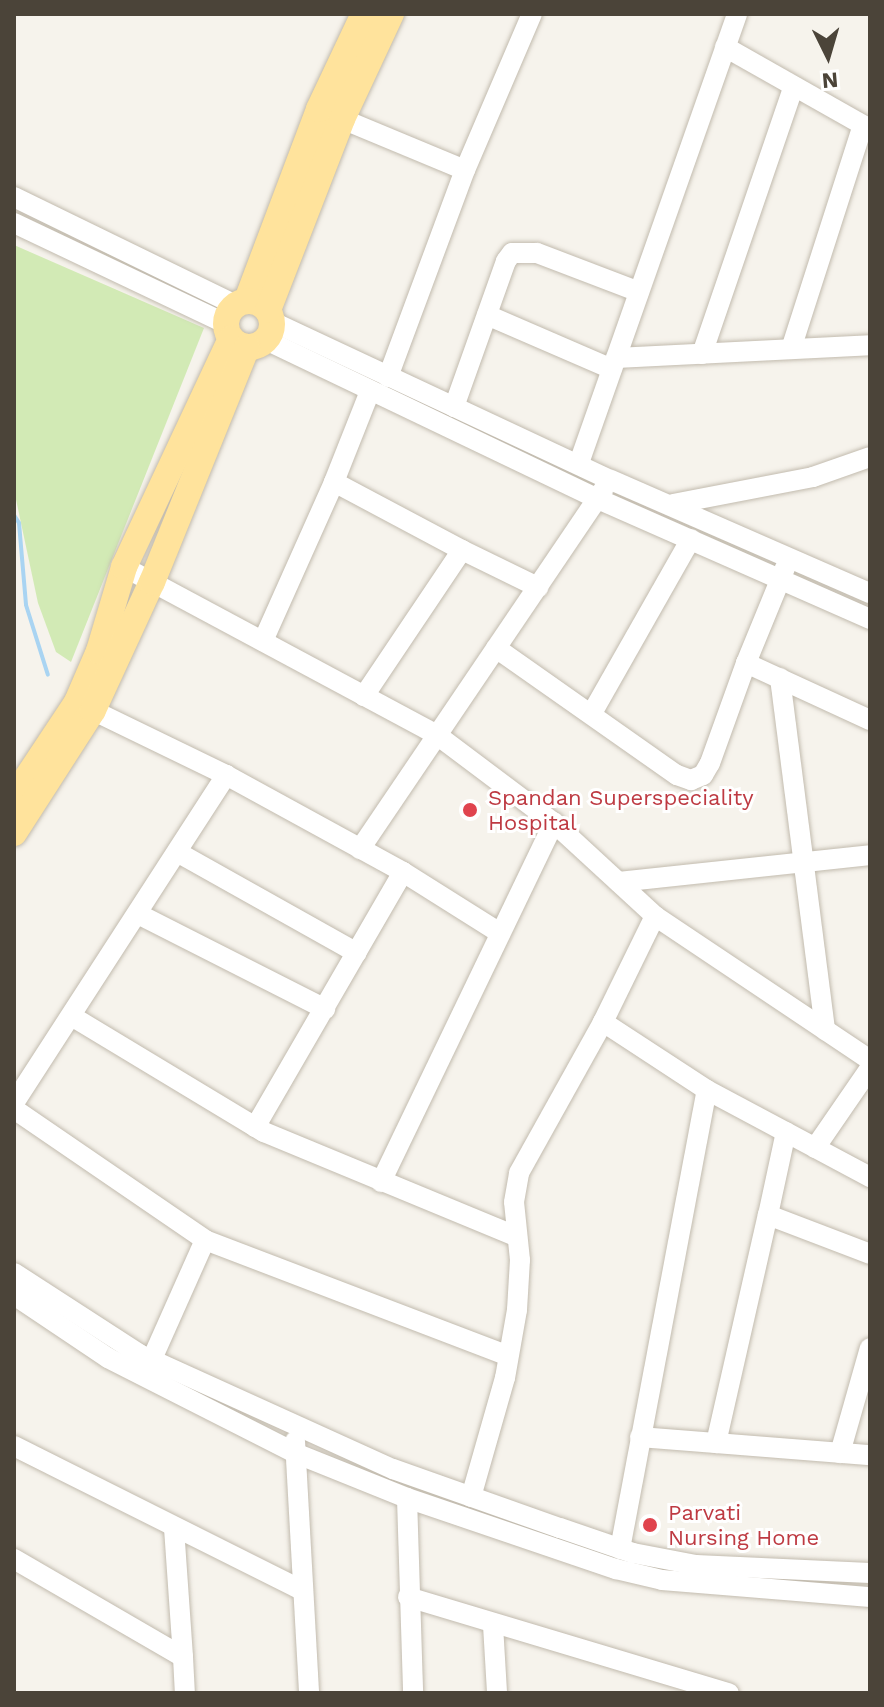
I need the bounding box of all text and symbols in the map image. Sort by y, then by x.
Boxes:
north arrow [788,16,868,96]
text: N [821,67,839,94]
place label: Spandan Superspeciality Hospital [488,784,754,836]
marker: Spandan Superspeciality Hospital [459,799,481,821]
place label: Parvati Nursing Home [668,1499,819,1550]
marker: Parvati Nursing Home [639,1514,661,1536]

